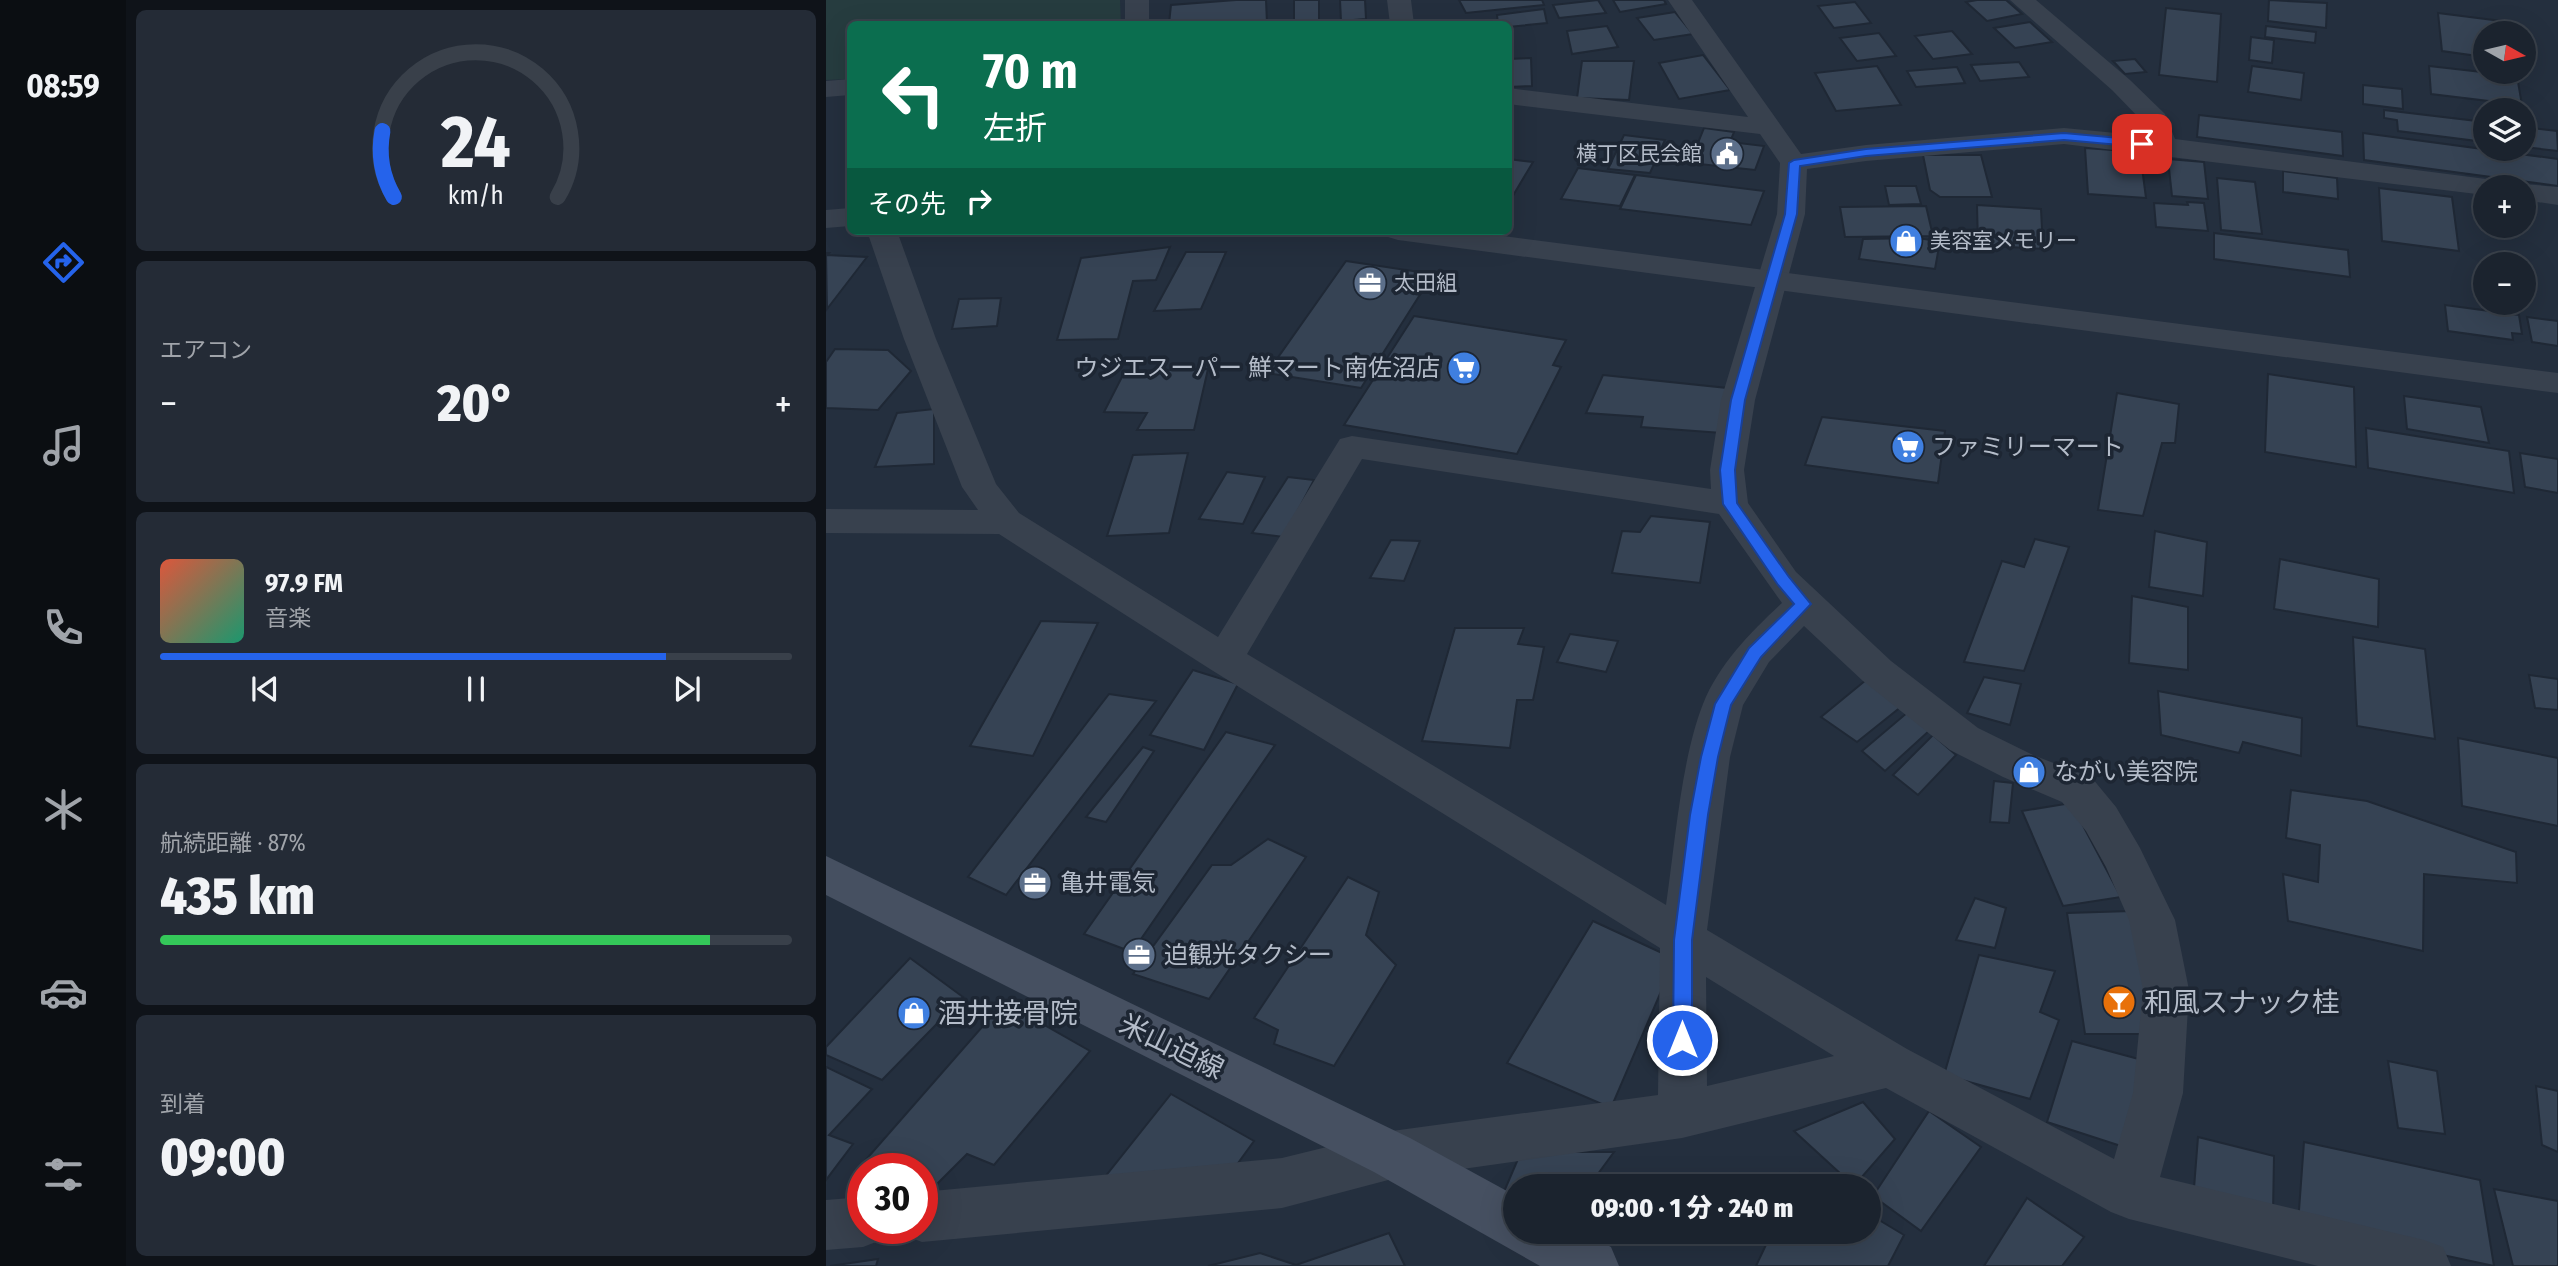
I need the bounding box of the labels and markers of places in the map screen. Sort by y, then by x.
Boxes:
pin [2112,114,2172,174]
public building icon: 横丁区民会館 [1708,135,1746,173]
place label: 横丁区民会館 [1576,141,1702,167]
shop icon: 美容室メモリー [1887,222,1925,260]
place label: 美容室メモリー [1930,228,2077,254]
office icon: 太田組 [1351,264,1389,302]
place label: 太田組 [1394,270,1457,296]
supermarket icon: ウジエスーパー 鮮マート南佐沼店 [1445,349,1483,387]
place label: ウジエスーパー 鮮マート南佐沼店 [1075,354,1440,382]
supermarket icon: ファミリーマート [1889,428,1927,466]
place label: ファミリーマート [1932,433,2124,461]
shop icon: ながい美容院 [2010,753,2048,791]
place label: ながい美容院 [2054,758,2198,786]
office icon: 亀井電気 [1016,864,1054,902]
place label: 亀井電気 [1060,869,1156,897]
office icon: 迫観光タクシー [1120,936,1158,974]
place label: 迫観光タクシー [1164,941,1332,969]
bar icon: 和風スナック桂 [2100,983,2138,1021]
place label: 和風スナック桂 [2144,986,2340,1019]
shop icon: 酒井接骨院 [895,994,933,1032]
place label: 酒井接骨院 [938,997,1078,1030]

